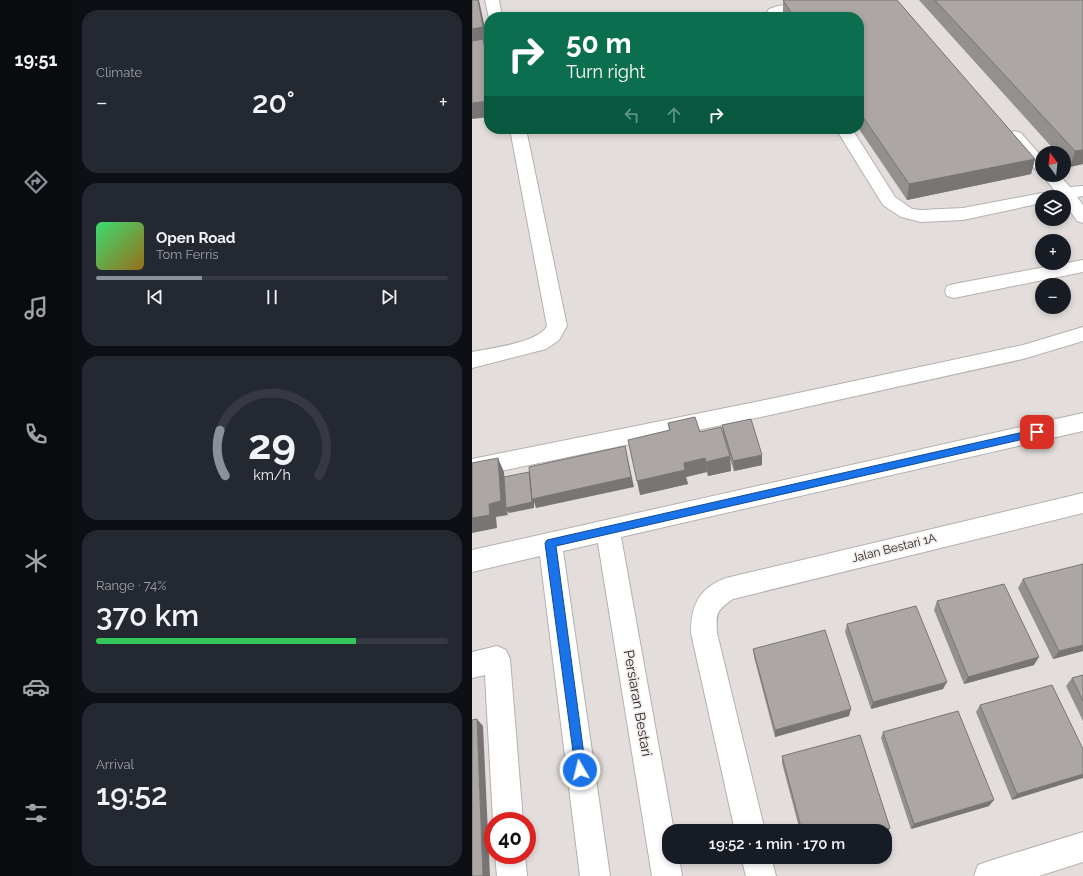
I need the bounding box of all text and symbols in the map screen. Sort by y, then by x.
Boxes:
text: 50 m [566,27,632,60]
icon: right [500,28,552,80]
text: 19:51 [15,49,57,70]
text: Turn right [566,61,645,82]
text: Climate [96,65,142,80]
text: 20° [252,85,295,120]
text: − [96,89,108,115]
text: + [439,89,448,115]
icon: left [621,104,643,126]
icon: ahead [663,104,685,126]
icon: right [705,104,727,126]
north arrow [1035,146,1071,182]
map controls [1035,146,1071,314]
icon: directions [22,168,50,196]
button: layers [1035,190,1071,226]
text: Open Road [156,229,236,247]
button: + [1035,234,1071,270]
text: Tom Ferris [156,247,219,262]
button: − [1035,278,1071,314]
icon: previous [144,286,166,308]
icon: pause [261,286,283,308]
icon: next [378,286,400,308]
icon: music [22,294,50,322]
pin [1020,415,1054,449]
icon: phone [22,420,50,448]
text: 29 [248,420,296,469]
icon: arrive [1026,421,1048,443]
text: km/h [253,467,291,483]
street label: Jalan Bestari 1A [850,531,938,565]
icon: climate [22,547,50,575]
text: Range · 74% [96,578,166,593]
text: 370 km [96,598,199,633]
street label: Persiaran Bestari [621,648,655,758]
icon: car [22,673,50,701]
position arrow [559,749,601,791]
text: Arrival [96,757,134,772]
text: 19:52 [96,777,168,812]
icon: filters [22,799,50,827]
speed limit sign: 40 [484,812,536,864]
text: 19:52 · 1 min · 170 m [709,835,845,853]

